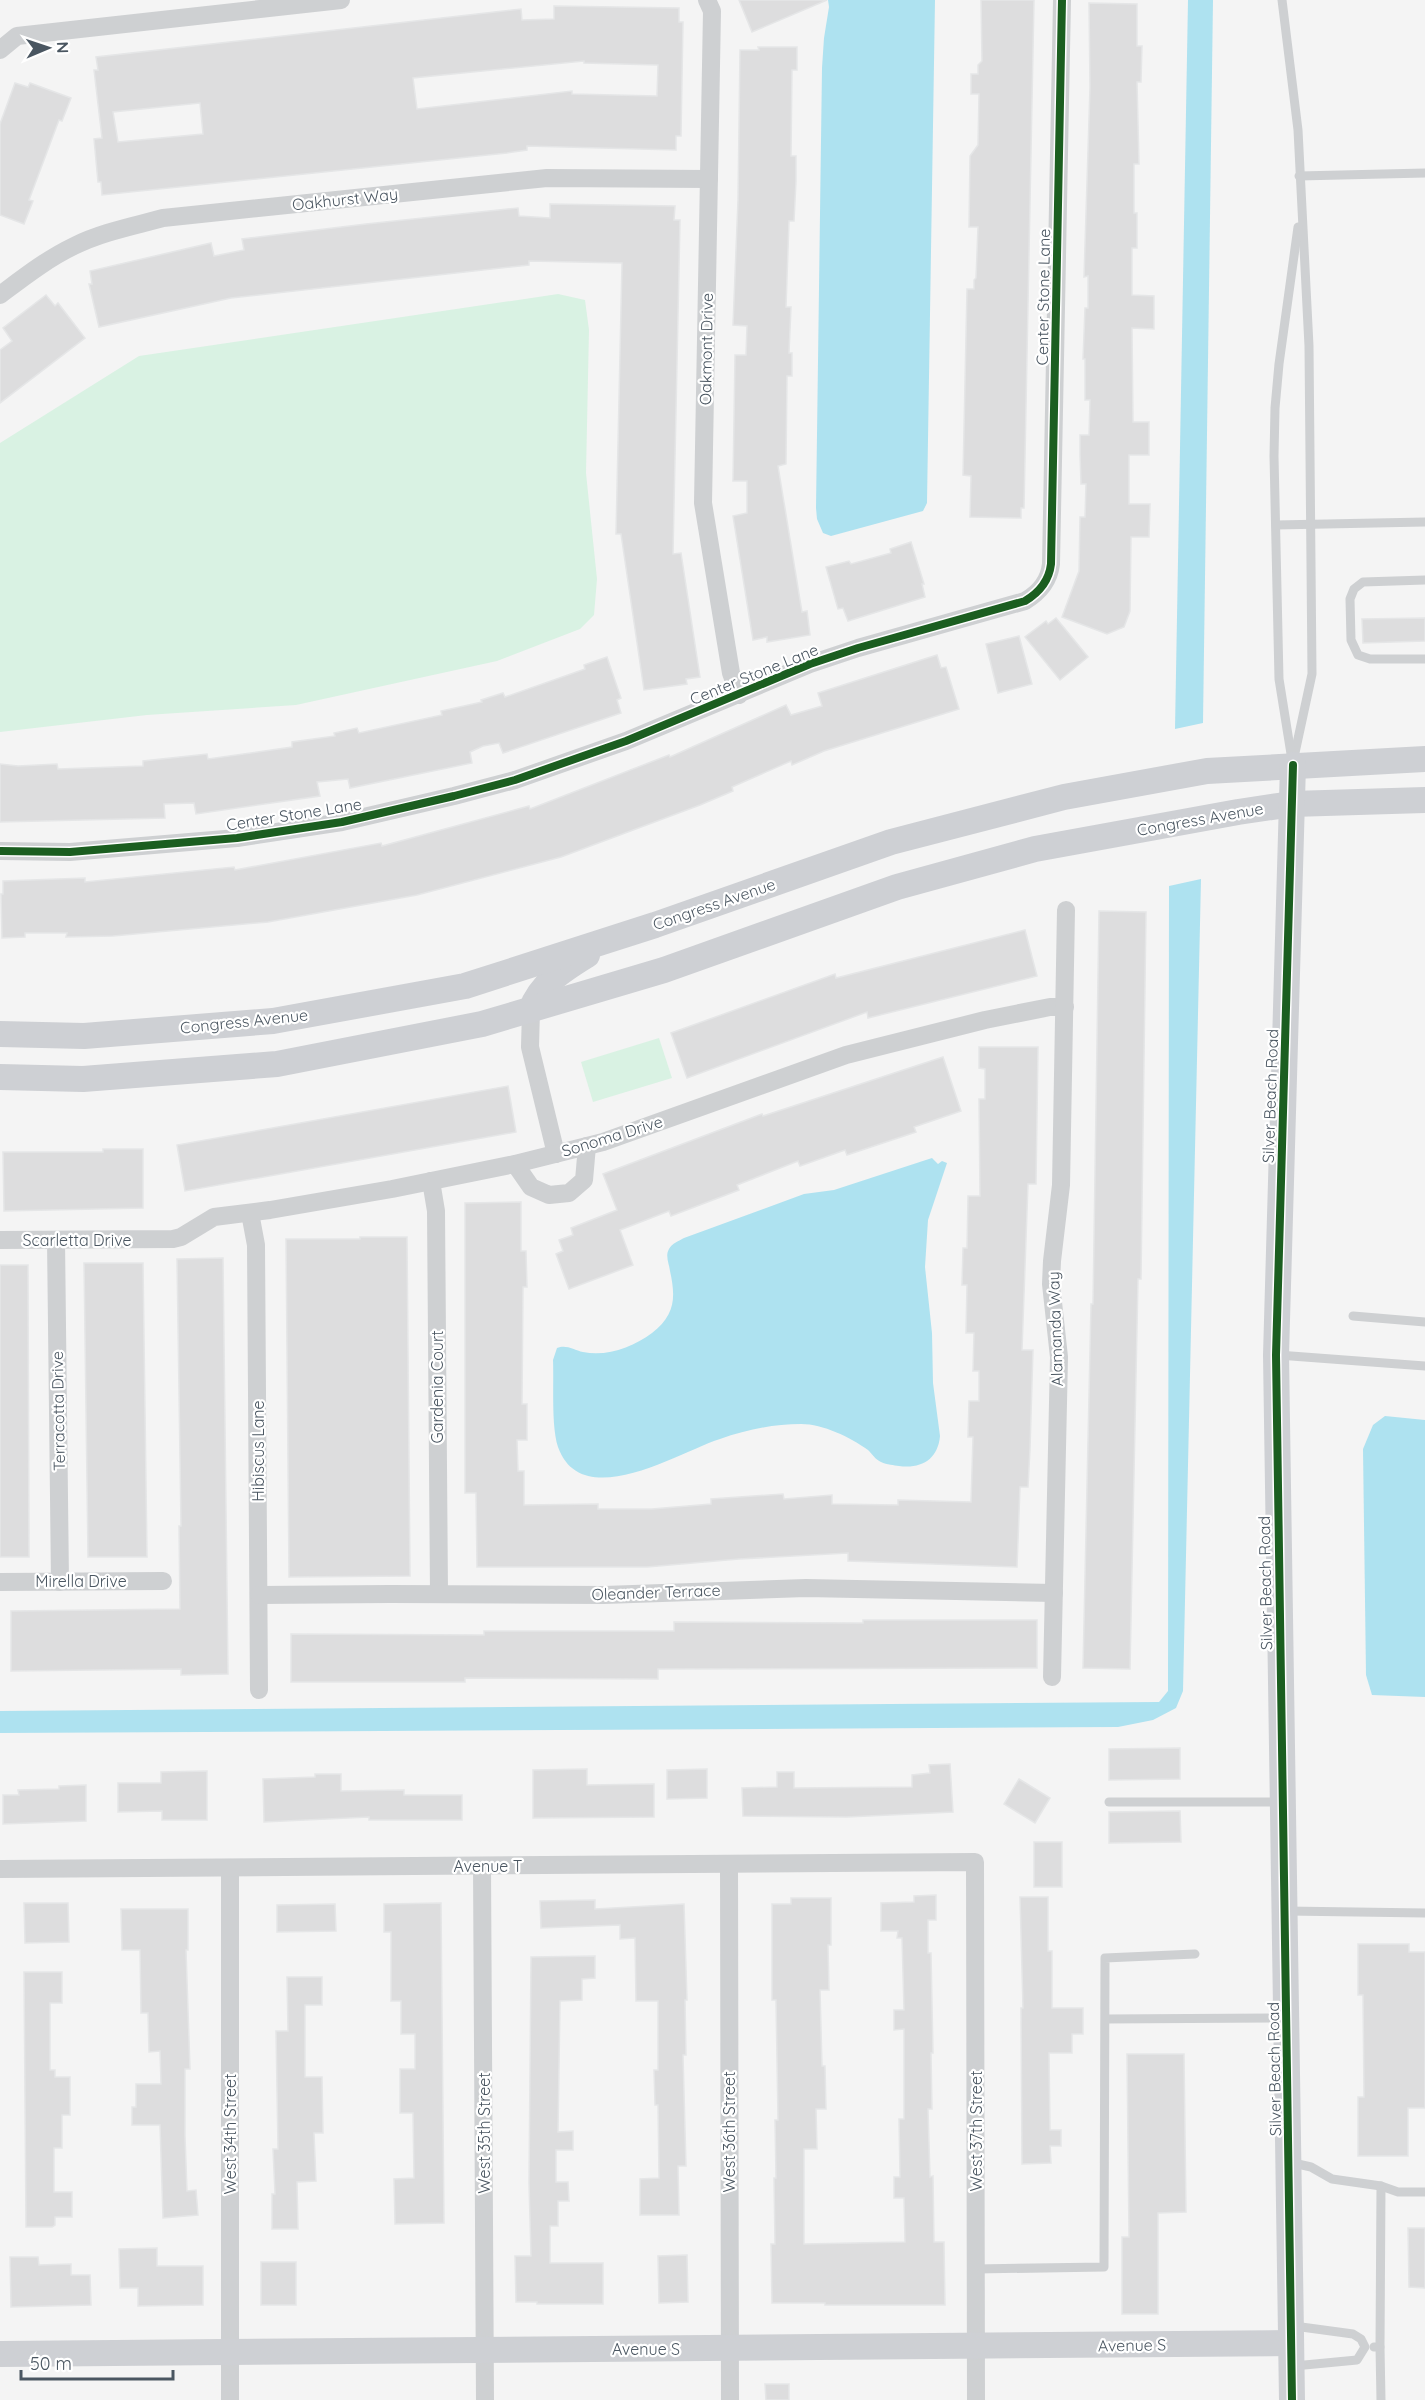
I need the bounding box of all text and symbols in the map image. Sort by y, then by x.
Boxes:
north arrow [18,18,78,78]
text: N [53,41,73,54]
street label: Oakhurst Way [291,184,399,214]
street label: Center Stone Lane [1032,228,1054,366]
street label: Oakmont Drive [695,293,717,405]
street label: Center Stone Lane [687,639,821,709]
street label: Center Stone Lane [225,793,363,835]
street label: Congress Avenue [1135,798,1265,840]
street label: Congress Avenue [650,874,778,934]
street label: Congress Avenue [179,1004,309,1038]
street label: Silver Beach Road [1258,1029,1282,1163]
street label: Sonoma Drive [559,1111,665,1161]
street label: Scarletta Drive [22,1230,132,1250]
street label: Alamanda Way [1043,1271,1067,1387]
street label: Gardenia Court [427,1330,447,1444]
street label: Terracotta Drive [47,1351,69,1471]
street label: Hibiscus Lane [248,1400,268,1502]
street label: Silver Beach Road [1254,1516,1276,1650]
street label: Mirella Drive [35,1571,127,1591]
street label: Oleander Terrace [591,1580,721,1604]
street label: Avenue T [454,1856,523,1876]
street label: Silver Beach Road [1263,2002,1285,2136]
street label: West 36th Street [719,2071,739,2193]
street label: West 37th Street [966,2071,986,2191]
street label: West 35th Street [474,2072,494,2194]
street label: West 34th Street [220,2074,240,2194]
street label: Avenue S [1098,2334,1166,2356]
street label: Avenue S [612,2339,680,2359]
scale bar [21,2343,172,2381]
text: 50 m [30,2352,72,2375]

